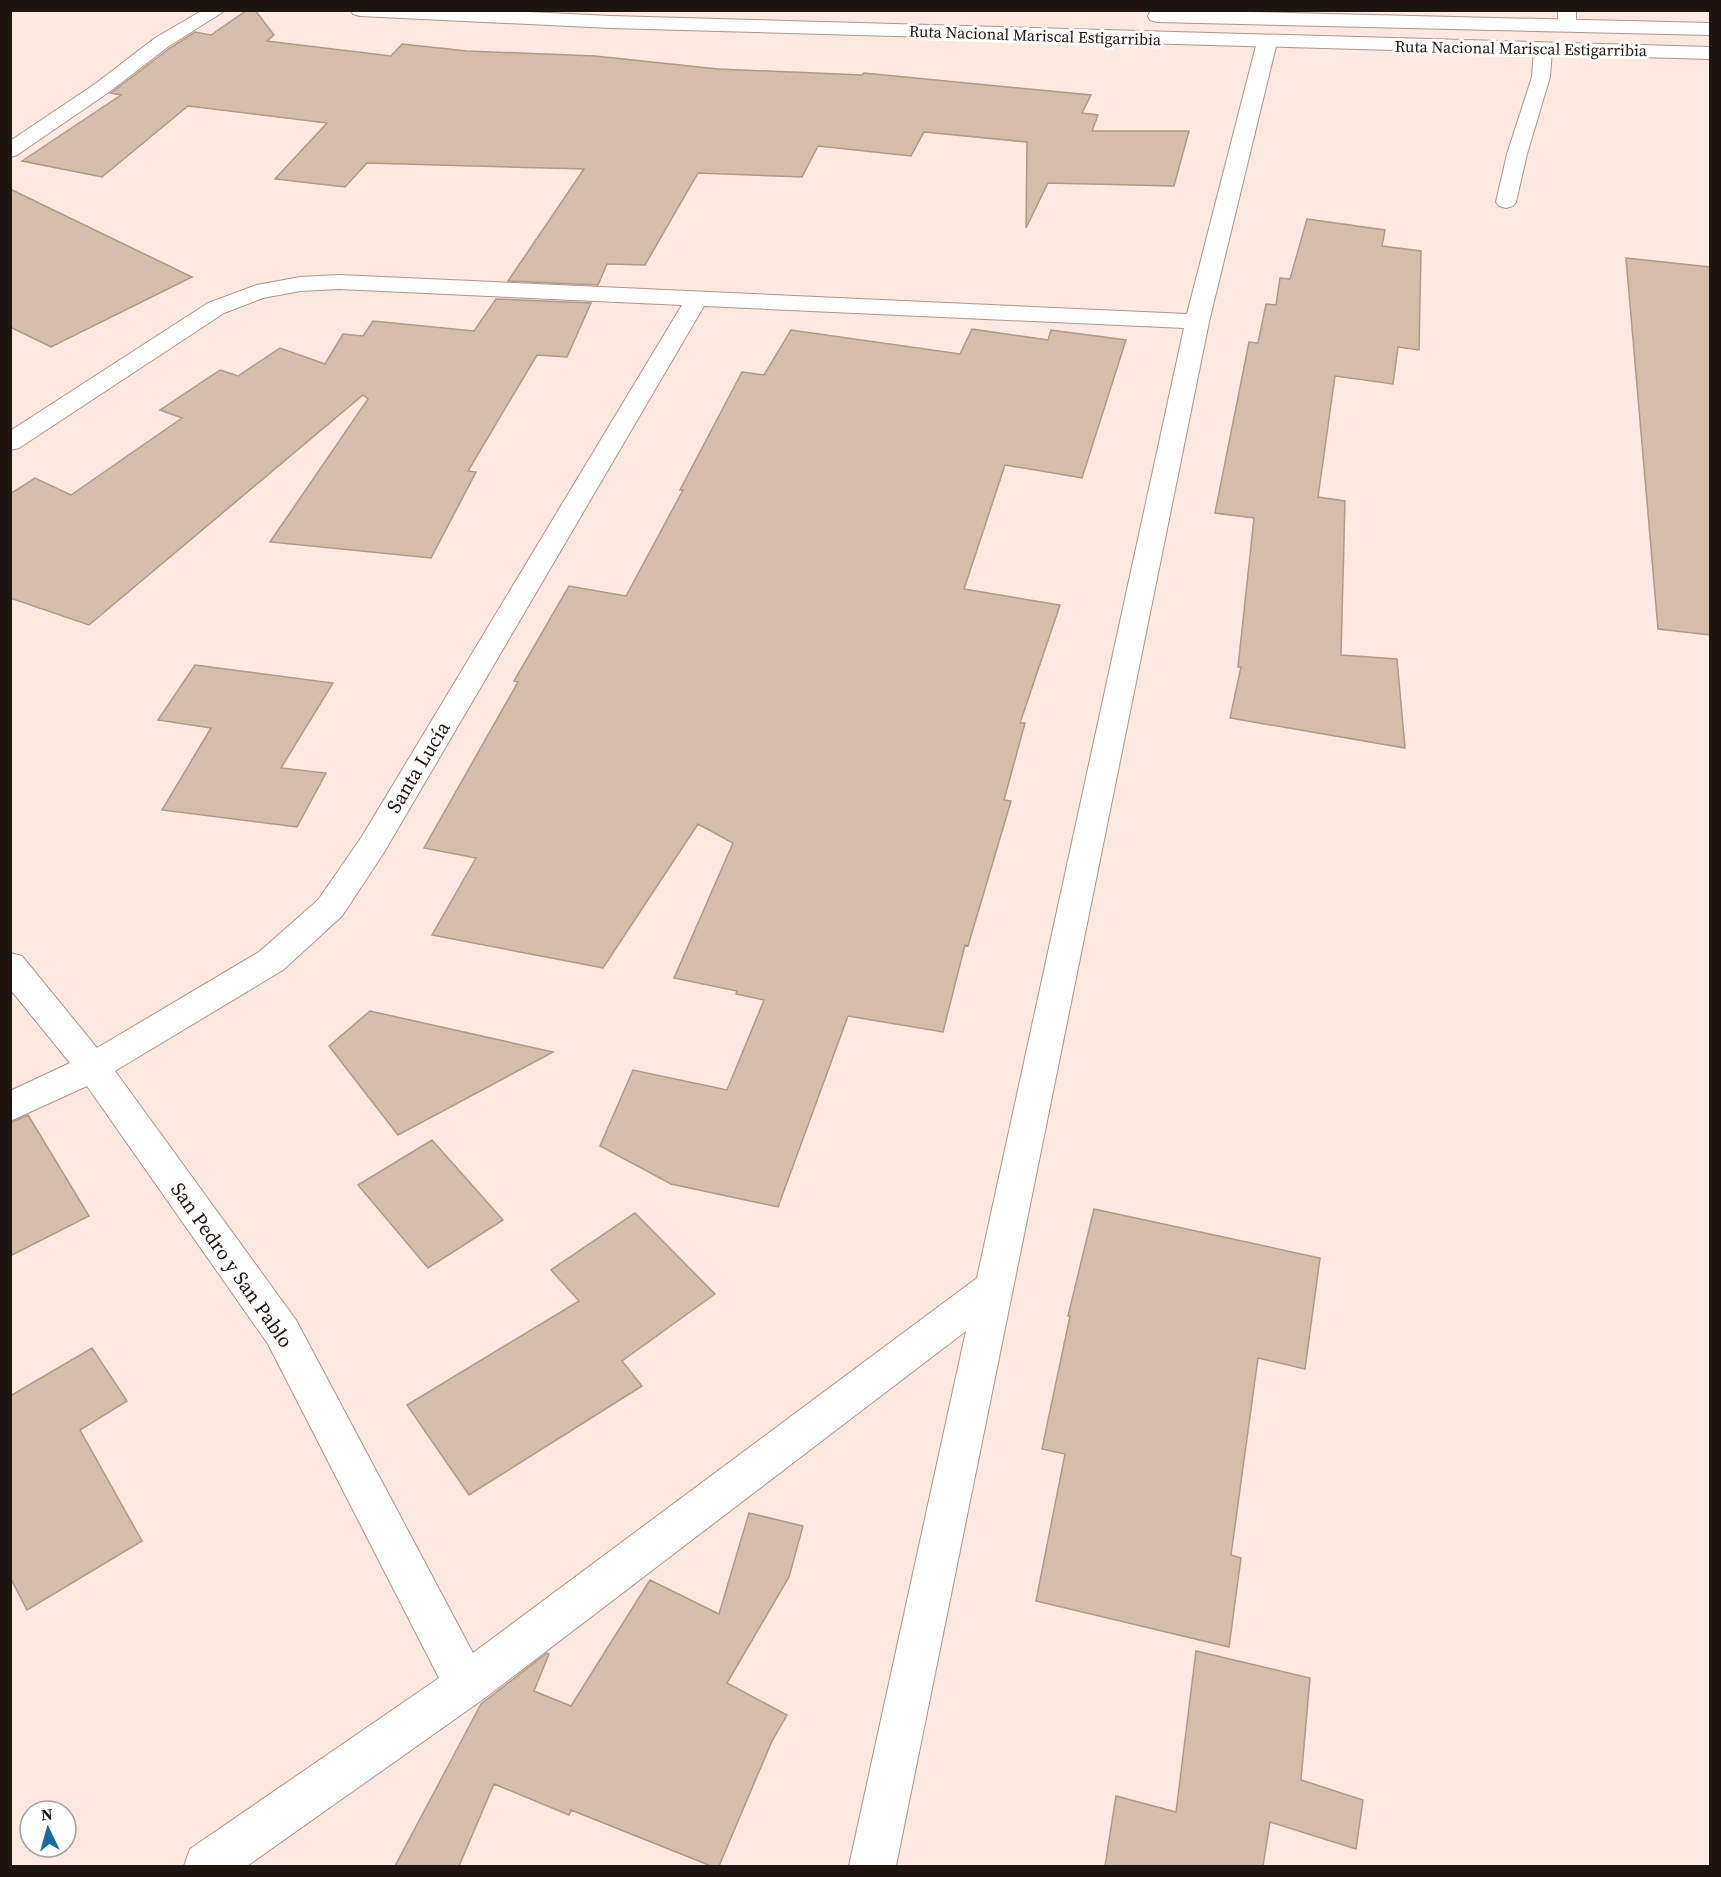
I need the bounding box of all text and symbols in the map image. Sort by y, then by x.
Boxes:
street label: Ruta Nacional Mariscal Estigarribia [909,20,1162,50]
street label: Ruta Nacional Mariscal Estigarribia [1395,35,1648,61]
street label: Santa Lucía [380,715,457,818]
street label: San Pedro y San Pablo [164,1177,300,1353]
north arrow [18,1799,78,1859]
text: N [40,1803,54,1826]

